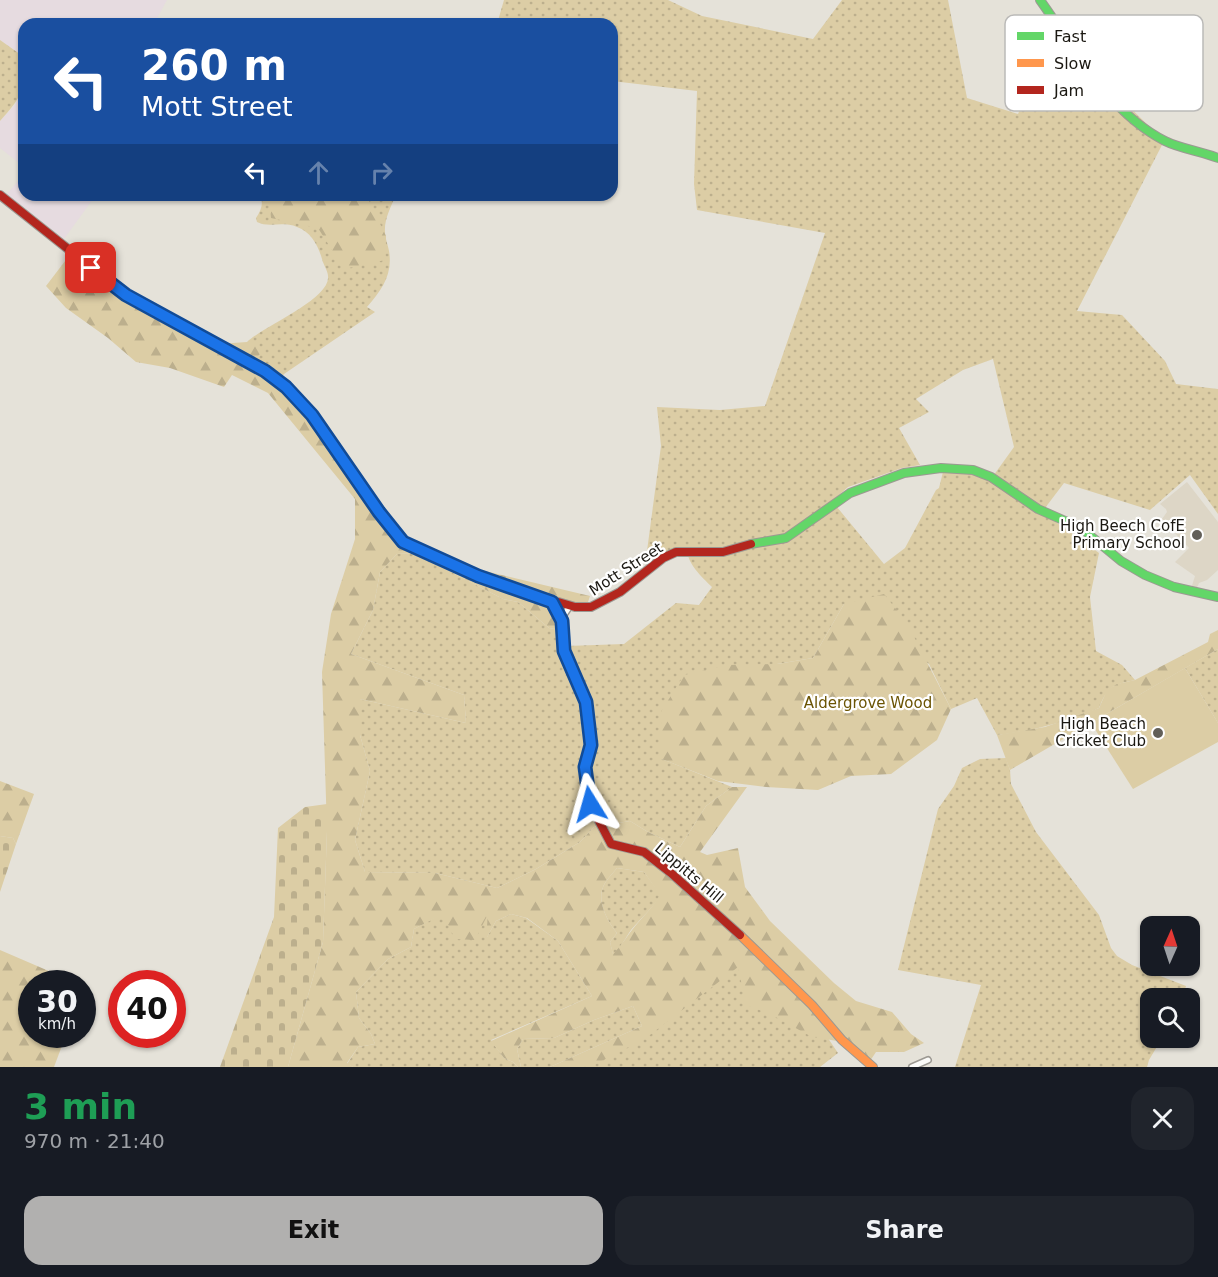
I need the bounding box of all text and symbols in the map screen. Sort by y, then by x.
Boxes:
legend [1005,15,1203,111]
text: Fast [1054,27,1086,46]
text: 260 m [141,41,287,90]
icon: left [42,42,120,120]
text: Slow [1054,54,1091,73]
text: Jam [1053,81,1084,100]
text: Mott Street [141,91,293,122]
icon: left [239,156,272,189]
icon: ahead [302,156,335,189]
icon: right [365,156,398,189]
pin [65,242,116,293]
icon: arrive [74,251,107,284]
place label: High Beech CofE Primary School [1060,517,1185,552]
marker: High Beech CofE Primary School [1190,528,1204,542]
street label: Mott Street [586,538,666,599]
park label: Aldergrove Wood [804,694,932,712]
place label: High Beach Cricket Club [1055,715,1146,750]
marker: High Beach Cricket Club [1151,726,1165,740]
position arrow [558,772,622,836]
street label: Lippitts Hill [651,839,727,907]
north arrow [1140,916,1200,976]
map controls [1140,916,1200,1048]
speed limit sign: 40 [108,970,186,1048]
text: 30 [36,984,78,1019]
button: search [1140,988,1200,1048]
text: km/h [38,1015,76,1033]
text: 3 min [24,1086,137,1127]
button: close [1131,1087,1194,1150]
text: 970 m · 21:40 [24,1129,165,1153]
button: Exit [24,1196,603,1265]
button: Share [615,1196,1194,1265]

